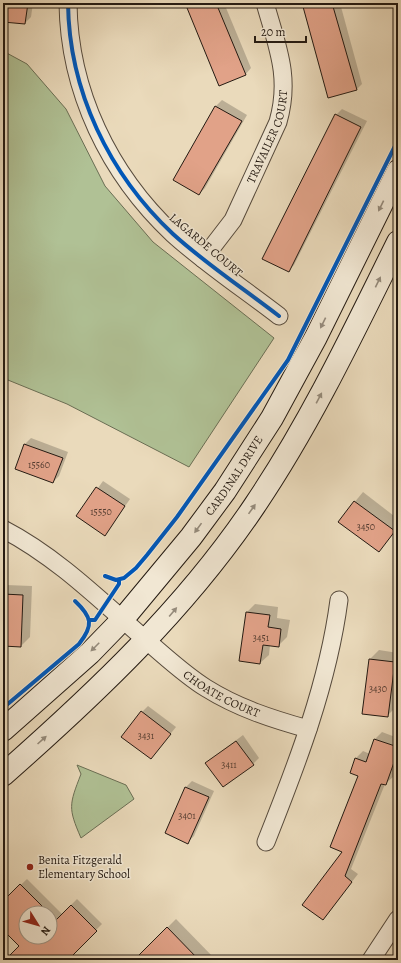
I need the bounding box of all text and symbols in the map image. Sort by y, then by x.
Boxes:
scale bar [255,18,306,44]
text: 20 m [261,24,285,40]
street label: TRAVAILER COURT [243,89,291,186]
one-way arrow [378,200,384,212]
street label: LAGARDE COURT [166,210,246,281]
one-way arrow [375,276,381,287]
one-way arrow [320,317,326,328]
one-way arrow [316,392,323,403]
street label: CARDINAL DRIVE [201,433,267,519]
house number: 15560 [28,458,50,471]
one-way arrow [248,504,256,514]
house number: 15550 [90,505,112,518]
house number: 3450 [357,520,375,533]
one-way arrow [194,522,202,533]
one-way arrow [168,606,177,617]
house number: 3451 [253,631,270,644]
one-way arrow [90,642,100,652]
street label: CHOATE COURT [180,667,263,721]
house number: 3430 [369,682,387,695]
house number: 3431 [138,729,155,742]
one-way arrow [37,735,47,744]
house number: 3411 [221,758,237,771]
house number: 3401 [178,809,196,822]
place label: Benita Fitzgerald Elementary School [38,852,130,882]
marker: Benita Fitzgerald Elementary School [25,862,35,872]
north arrow [18,905,58,945]
text: N [37,923,54,938]

